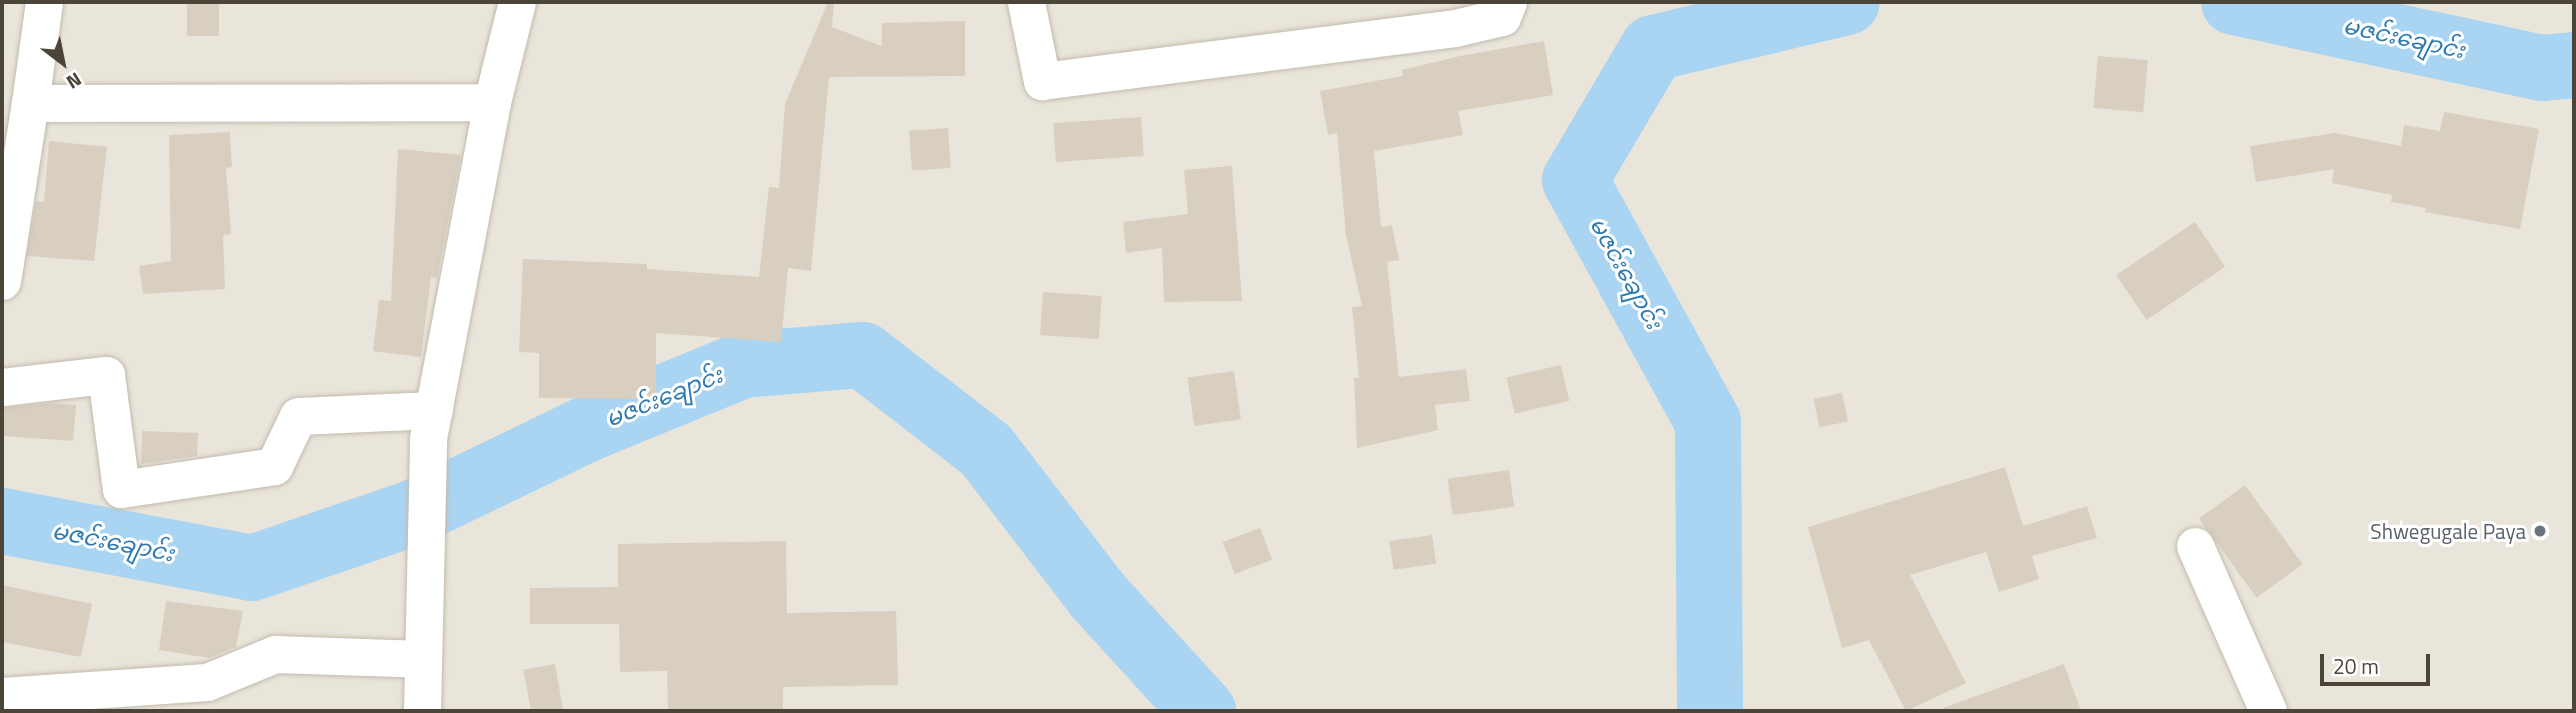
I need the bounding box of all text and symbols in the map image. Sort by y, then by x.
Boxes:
water label: မဇင်းချောင်း [2341,12,2467,64]
north arrow [28,28,98,98]
text: N [61,65,88,97]
water label: မဇင်းချောင်း [1584,212,1668,334]
water label: မဇင်းချောင်း [602,361,726,433]
water label: မဇင်းချောင်း [50,517,176,567]
place label: Shwegugale Paya [2370,518,2526,544]
marker: Shwegugale Paya [2532,523,2548,539]
scale bar [2324,640,2434,684]
text: 20 m [2333,650,2379,682]

